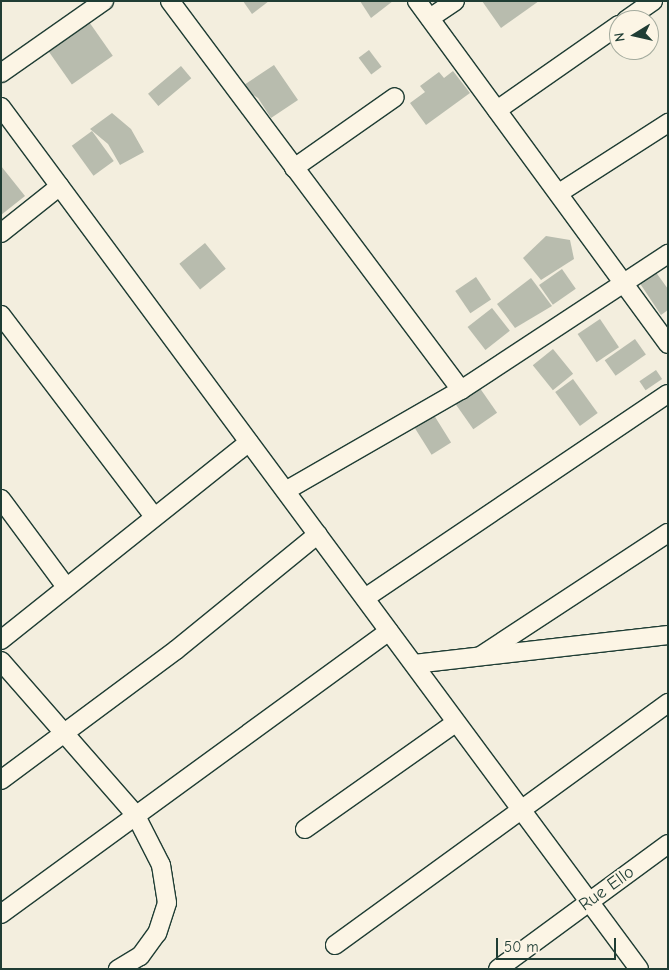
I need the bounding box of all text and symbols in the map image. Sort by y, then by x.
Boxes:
north arrow [609,10,659,60]
text: N [611,31,629,43]
street label: Rue Ello [575,862,639,916]
scale bar [499,928,619,960]
text: 50 m [504,938,539,956]

